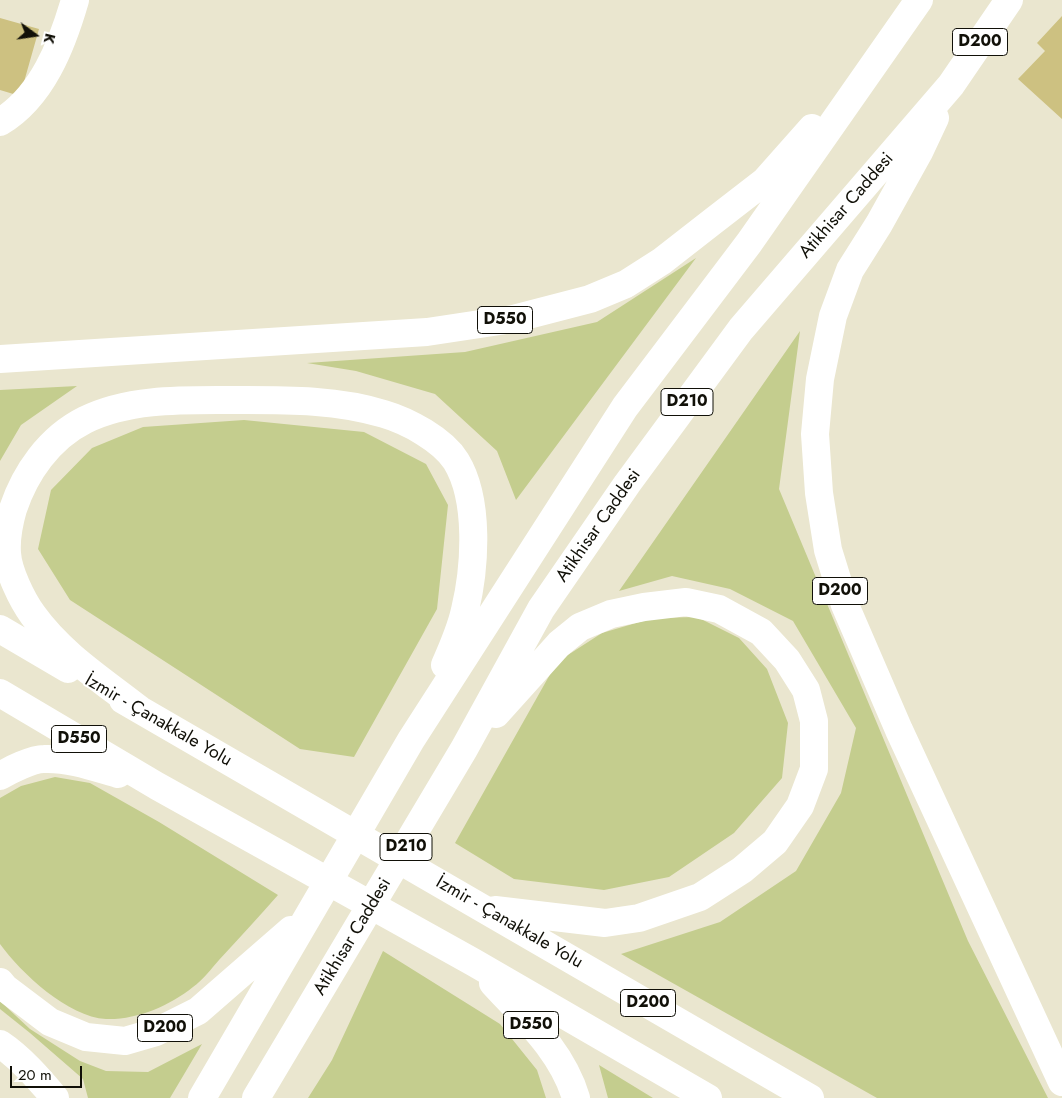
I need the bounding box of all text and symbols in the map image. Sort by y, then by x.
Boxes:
north arrow [10,10,60,60]
road number: D200 [952,28,1008,56]
text: K [39,31,60,46]
street label: Atikhisar Caddesi [795,149,899,263]
road number: D550 [478,306,532,334]
road number: D210 [661,388,713,416]
street label: Atikhisar Caddesi [552,465,646,587]
road number: D200 [812,578,868,604]
street label: İzmir - Çanakkale Yolu [81,670,235,772]
road number: D550 [52,726,106,752]
road number: D210 [380,834,432,860]
street label: İzmir - Çanakkale Yolu [432,872,586,974]
street label: Atikhisar Caddesi [309,874,397,1000]
road number: D200 [620,990,676,1016]
road number: D550 [504,1012,558,1038]
road number: D200 [138,1014,192,1042]
scale bar [12,1056,85,1088]
text: 20 m [18,1064,52,1086]

